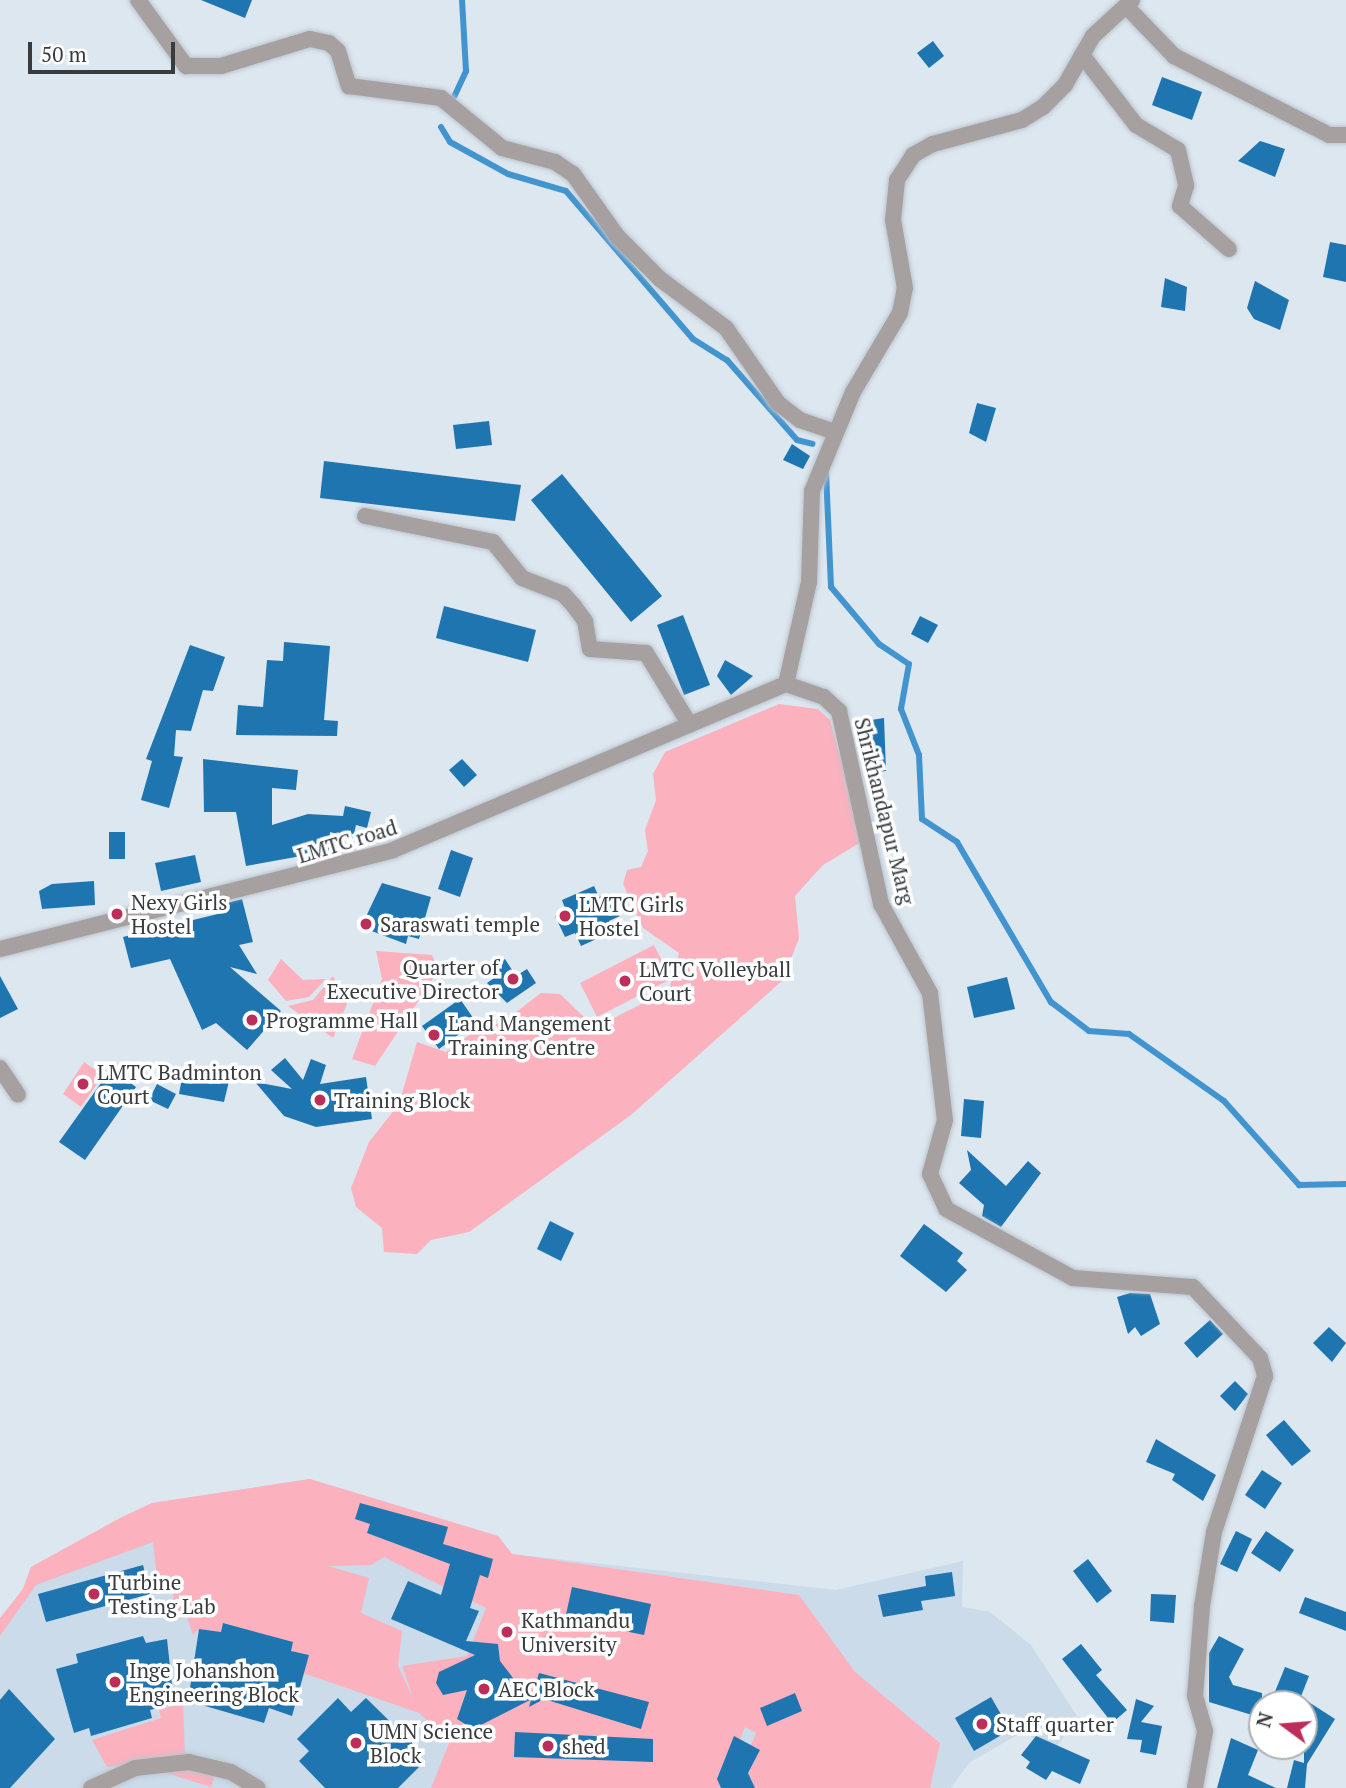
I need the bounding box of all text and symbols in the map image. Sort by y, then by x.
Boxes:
scale bar [32,28,178,72]
text: 50 m [41,40,87,68]
street label: Shrikhandapur Marg [850,715,920,907]
street label: LMTC road [294,814,400,868]
place label: Nexy Girls Hostel [131,889,227,939]
place label: LMTC Girls Hostel [579,891,684,941]
marker: Nexy Girls Hostel [109,906,125,922]
marker: LMTC Girls Hostel [557,908,573,924]
place label: Saraswati temple [380,911,540,937]
marker: Saraswati temple [358,916,374,932]
place label: Quarter of Executive Director [327,954,499,1004]
place label: LMTC Volleyball Court [639,956,792,1006]
marker: Quarter of Executive Director [505,971,521,987]
marker: LMTC Volleyball Court [617,973,633,989]
place label: Programme Hall [266,1007,418,1033]
place label: Land Mangement Training Centre [448,1010,611,1060]
marker: Programme Hall [244,1012,260,1028]
marker: Land Mangement Training Centre [426,1027,442,1043]
place label: LMTC Badminton Court [97,1059,262,1109]
marker: LMTC Badminton Court [75,1076,91,1092]
place label: Training Block [334,1087,470,1113]
marker: Training Block [312,1092,328,1108]
place label: Turbine Testing Lab [108,1569,216,1619]
marker: Turbine Testing Lab [86,1586,102,1602]
place label: Kathmandu University [521,1607,630,1657]
marker: Kathmandu University [499,1624,515,1640]
place label: Inge Johanshon Engineering Block [129,1657,299,1707]
marker: Inge Johanshon Engineering Block [107,1674,123,1690]
place label: AEC Block [498,1676,595,1702]
marker: AEC Block [476,1681,492,1697]
north arrow [1248,1690,1318,1760]
text: N [1250,1709,1278,1730]
place label: Staff quarter [996,1711,1114,1737]
marker: Staff quarter [974,1716,990,1732]
place label: UMN Science Block [370,1718,493,1768]
place label: shed [562,1733,606,1759]
marker: UMN Science Block [348,1735,364,1751]
marker: shed [540,1738,556,1754]

